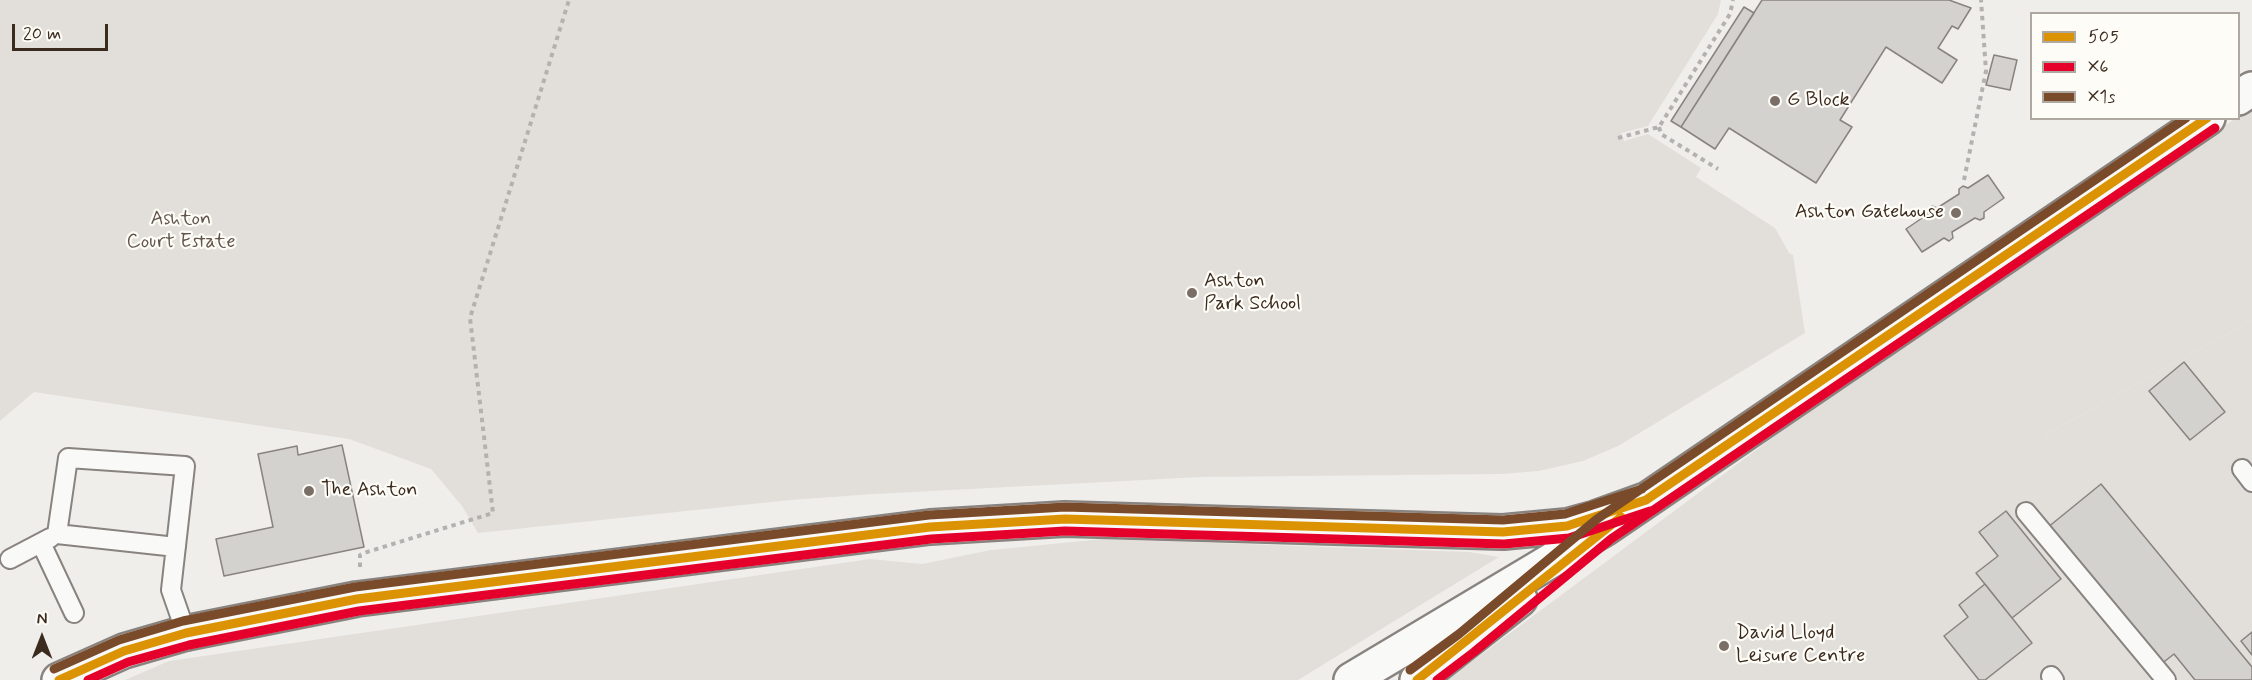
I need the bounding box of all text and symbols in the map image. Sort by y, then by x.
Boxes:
scale bar [15,12,111,50]
legend [2030,12,2240,120]
text: 20 m [23,22,61,46]
text: 505 [2088,25,2119,49]
text: X6 [2088,55,2109,79]
text: X1s [2088,85,2115,109]
place label: G Block [1787,89,1850,113]
marker: G Block [1768,94,1782,108]
place label: Ashton Gatehouse [1795,201,1944,225]
marker: Ashton Gatehouse [1949,206,1963,220]
park label: Ashton Court Estate [127,208,235,255]
place label: Ashton Park School [1204,270,1301,317]
marker: Ashton Park School [1185,286,1199,300]
place label: The Ashton [321,479,417,503]
marker: The Ashton [302,484,316,498]
north arrow [12,608,72,668]
text: N [37,609,47,630]
place label: David Lloyd Leisure Centre [1736,622,1865,669]
marker: David Lloyd Leisure Centre [1717,639,1731,653]

